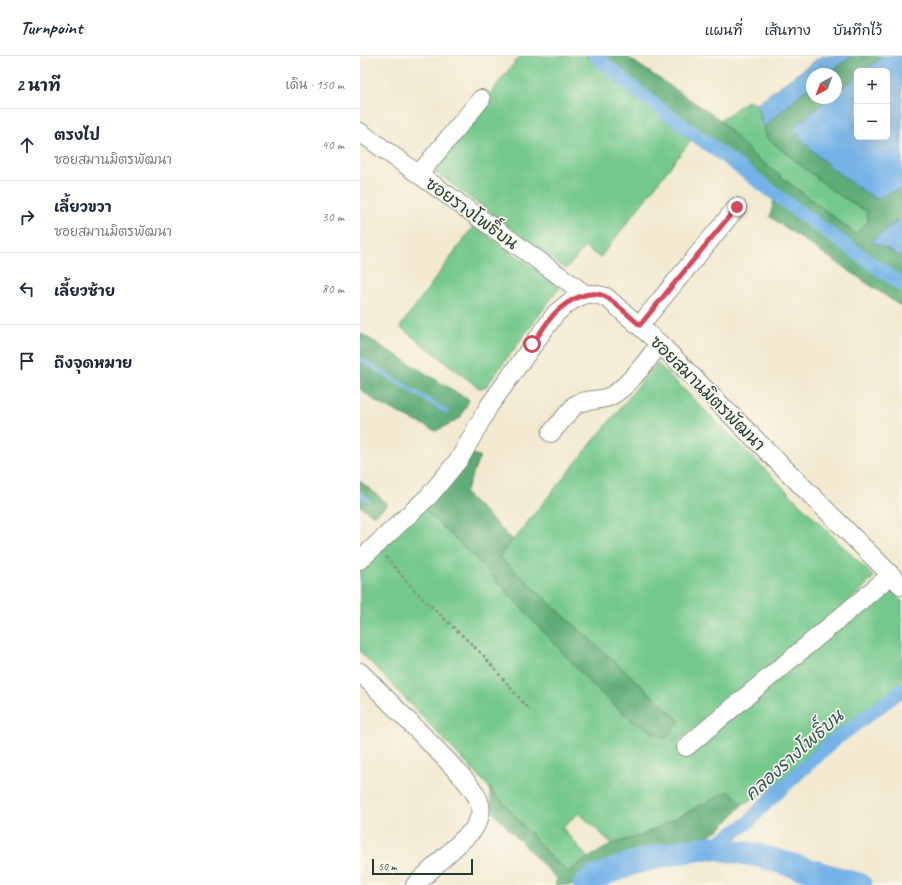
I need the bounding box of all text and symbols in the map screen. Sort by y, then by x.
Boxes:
text: Turnpoint [20,16,82,40]
text: แผนที่ [705,22,742,39]
text: เส้นทาง [764,22,811,39]
text: บันทึกไว้ [833,22,882,39]
north arrow [806,68,842,104]
map controls [854,68,890,140]
button: + [854,68,890,104]
text: 2 นาที [16,75,61,96]
text: เดิน · 150 m [286,77,344,93]
button: − [854,104,890,140]
text: ตรงไป [54,126,100,145]
icon: ahead [16,134,38,156]
text: 40 m [322,137,344,153]
text: ซอยสมานมิตรพัฒนา [54,152,172,168]
street label: ซอยรางโพธิ์บน [421,168,526,254]
text: เลี้ยวขวา [54,198,112,217]
route end [728,198,746,216]
icon: right [16,206,38,228]
text: 30 m [322,209,344,225]
text: ซอยสมานมิตรพัฒนา [54,224,172,240]
icon: left [16,278,38,300]
text: 80 m [322,281,344,297]
text: เลี้ยวซ้าย [54,282,115,301]
street label: ซอยสมานมิตรพัฒนา [646,331,770,455]
route start [523,335,541,353]
icon: arrive [16,350,38,372]
text: ถึงจุดหมาย [54,354,132,373]
water label: คลองรางโพธิ์บน [737,700,849,805]
scale bar [372,857,473,876]
text: 50 m [378,859,397,873]

